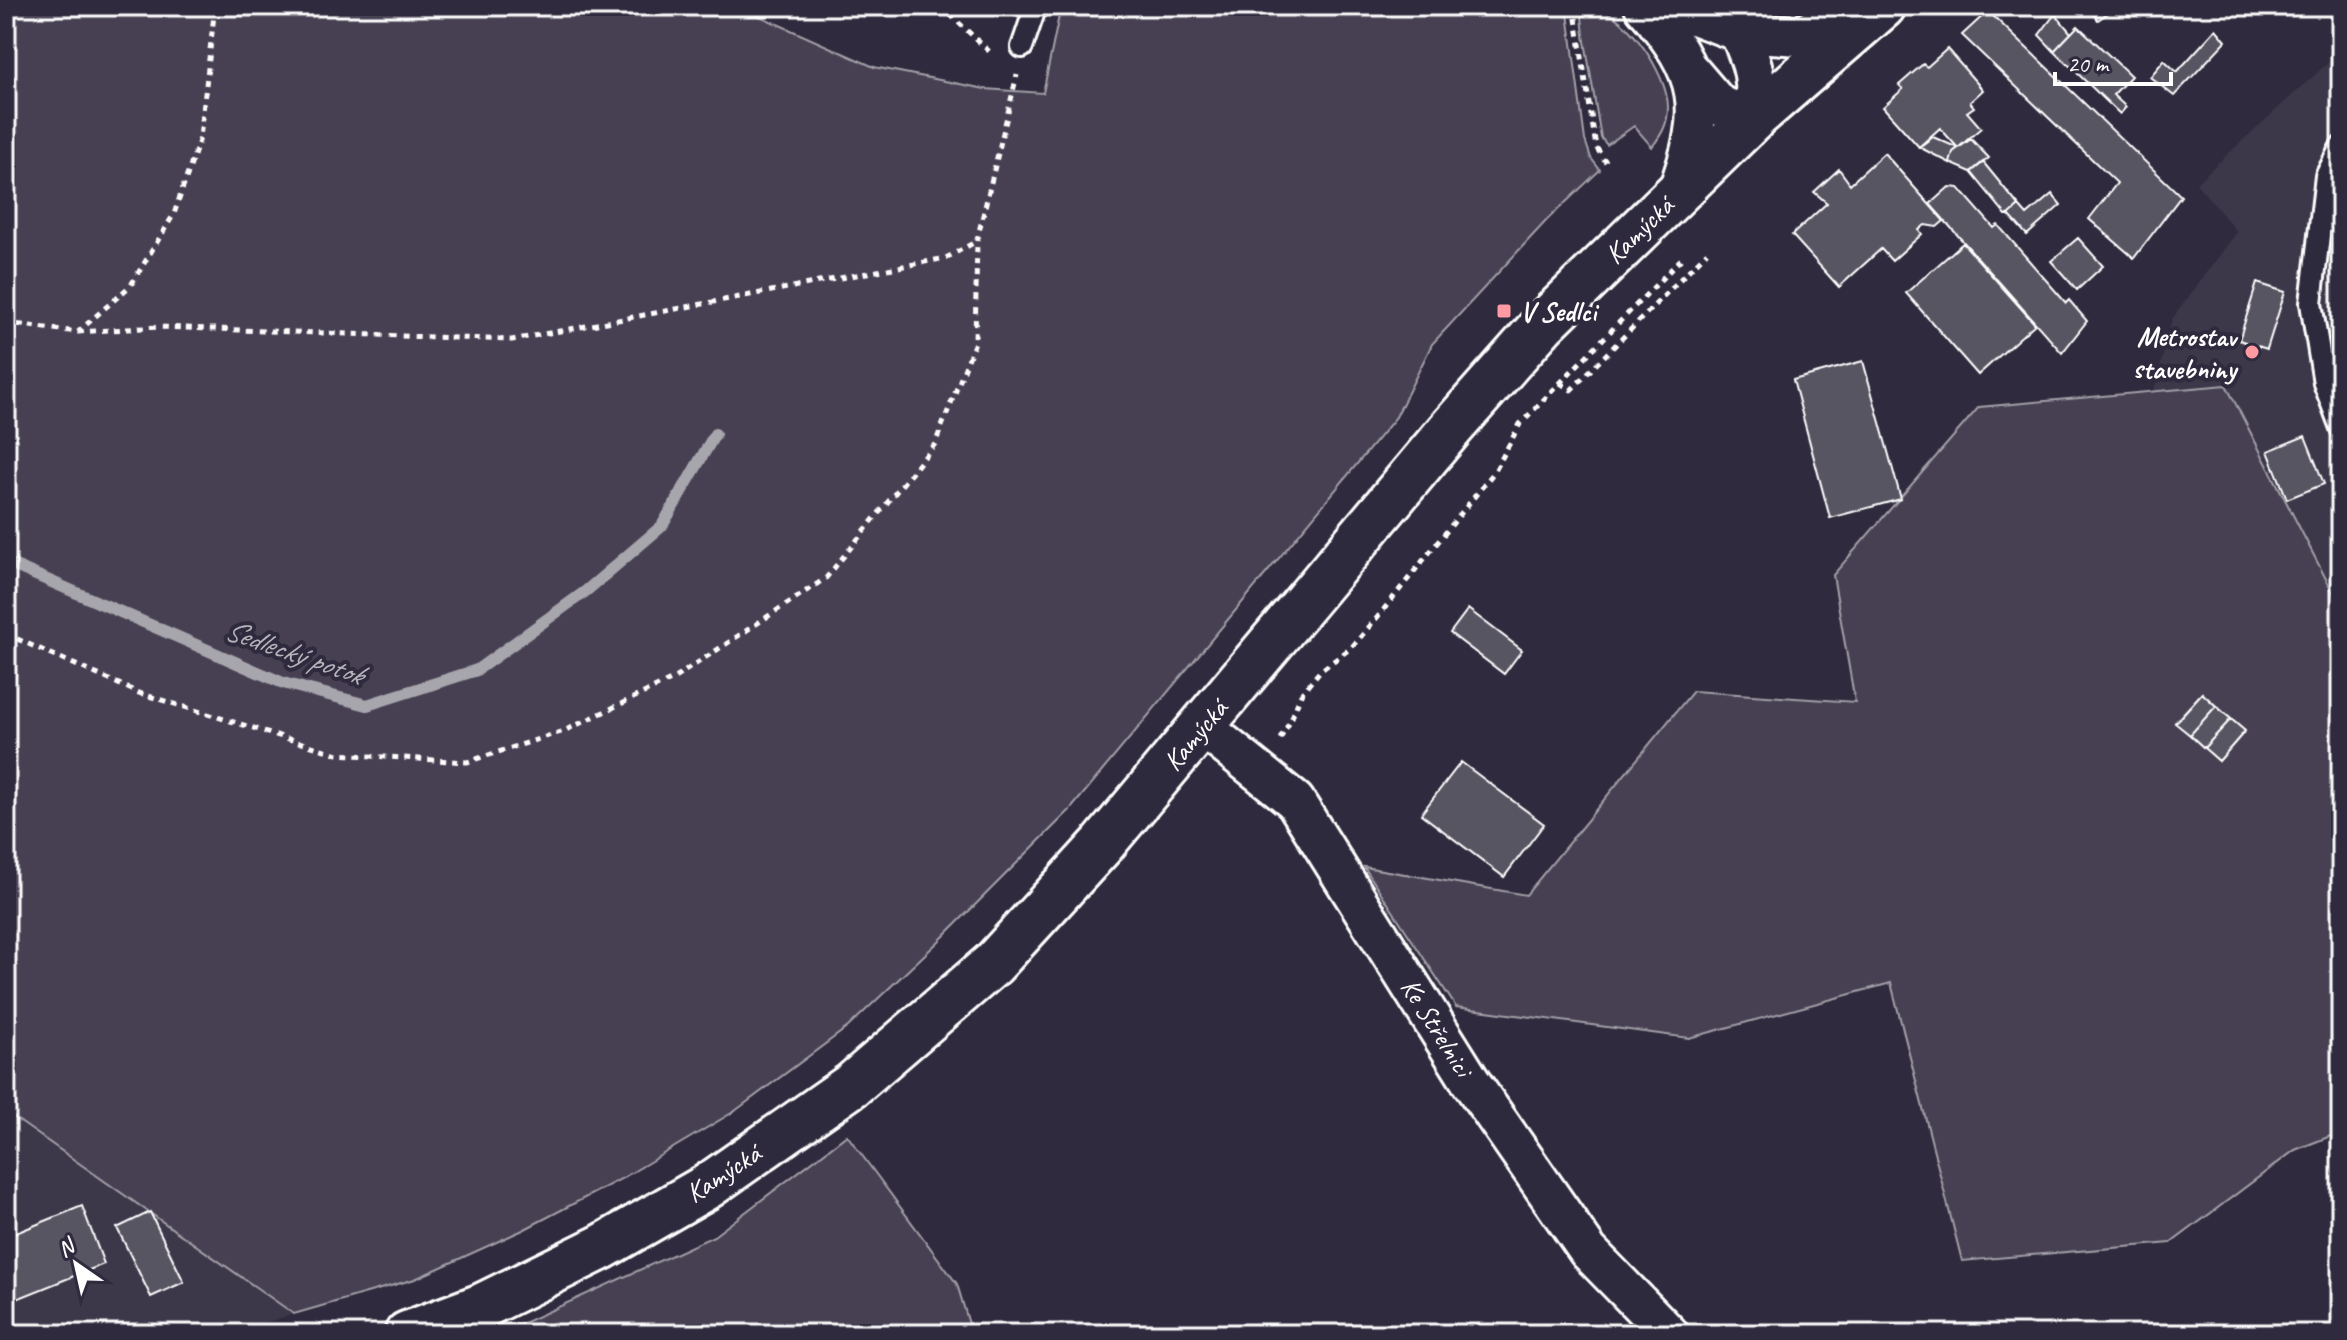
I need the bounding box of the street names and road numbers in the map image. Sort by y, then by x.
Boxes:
street label: Kamýcká [1597,187,1683,271]
street label: Kamýcká [1155,690,1237,778]
street label: Ke Střelnici [1393,971,1483,1086]
street label: Kamýcká [679,1134,770,1210]

